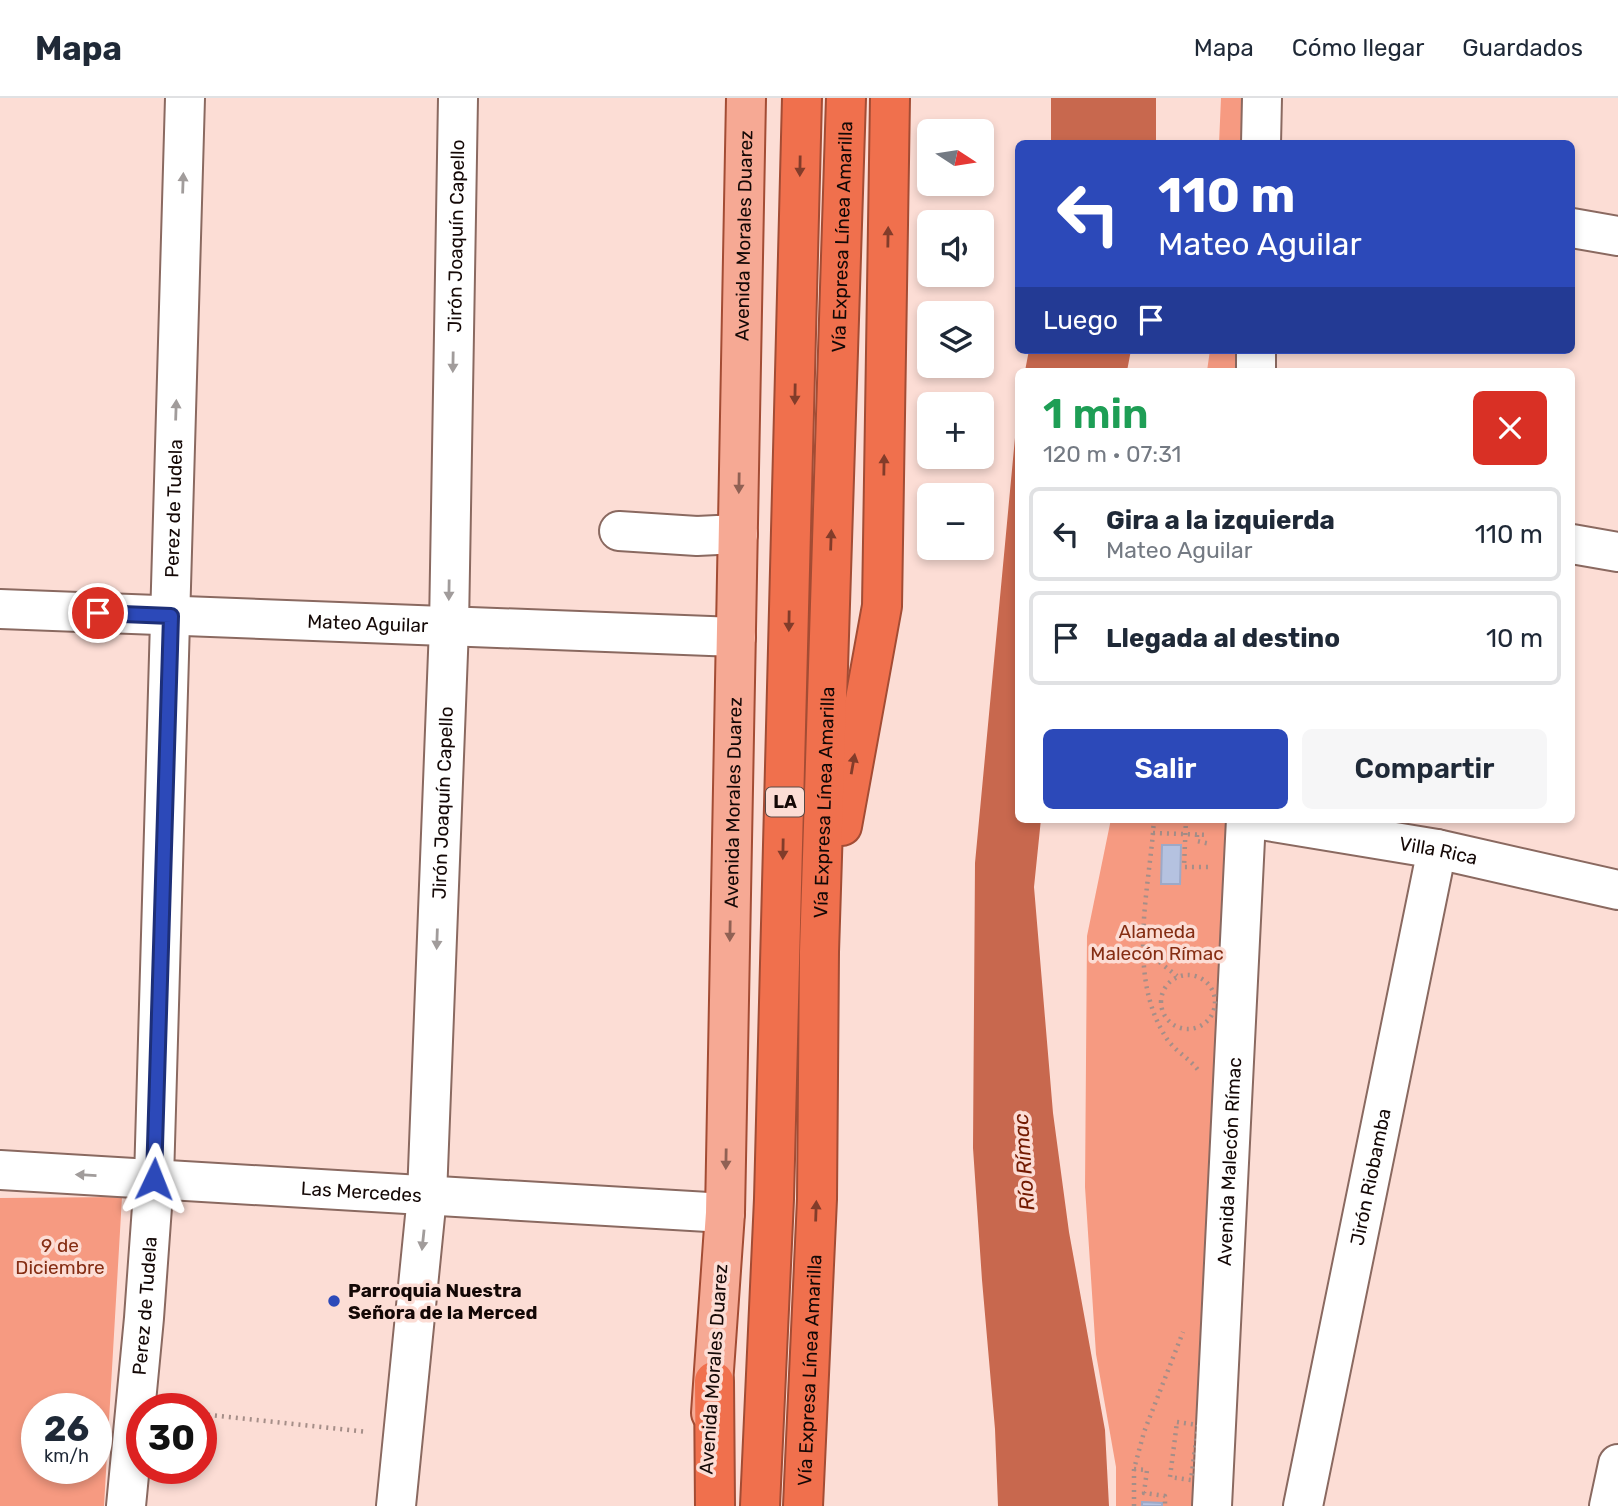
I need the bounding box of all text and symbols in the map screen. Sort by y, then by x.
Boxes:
text: Mapa [35,29,122,68]
text: Mapa [1194,34,1254,62]
text: Cómo llegar [1292,34,1424,62]
text: Guardados [1462,34,1583,62]
north arrow [917,119,994,196]
map controls [917,119,994,560]
street label: Vía Expresa Línea Amarilla [827,121,857,353]
street label: Avenida Morales Duarez [730,130,757,341]
street label: Jirón Joaquín Capello [443,139,469,333]
one-way arrow [794,155,806,177]
text: 110 m [1158,166,1295,224]
icon: left [1043,168,1134,259]
one-way arrow [177,172,188,194]
button: sound [917,210,994,287]
text: Mateo Aguilar [1158,225,1362,263]
one-way arrow [882,226,894,248]
button: layers [917,301,994,378]
icon: arrive [1132,301,1170,339]
text: Luego [1043,305,1118,336]
one-way arrow [447,351,459,373]
one-way arrow [789,383,801,405]
text: 1 min [1043,389,1149,439]
button: close [1473,391,1547,465]
button: + [917,392,994,469]
one-way arrow [171,399,182,421]
street label: Perez de Tudela [160,439,187,578]
text: 120 m · 07:31 [1043,440,1181,468]
one-way arrow [879,453,890,475]
one-way arrow [733,473,745,495]
button: − [917,483,994,560]
text: Gira a la izquierda [1106,505,1335,536]
icon: left [1047,515,1085,553]
text: 110 m [1475,519,1543,550]
one-way arrow [826,529,837,551]
text: Mateo Aguilar [1106,536,1252,564]
one-way arrow [444,579,455,601]
pin [68,583,128,643]
icon: arrive [79,594,117,632]
street label: Mateo Aguilar [307,610,429,637]
one-way arrow [784,610,795,632]
icon: arrive [1047,619,1085,657]
text: Llegada al destino [1106,623,1340,654]
text: 10 m [1486,623,1543,654]
street label: Vía Expresa Línea Amarilla [809,686,839,919]
street label: Avenida Morales Duarez [720,697,747,908]
street label: Jirón Joaquín Capello [427,706,458,900]
button: Salir [1043,729,1288,809]
button: Compartir [1302,729,1547,809]
one-way arrow [848,753,859,775]
road number: LA [766,788,804,816]
street label: Villa Rica [1397,832,1480,870]
one-way arrow [778,838,789,860]
park label: Alameda Malecón Rímac [1090,920,1224,965]
one-way arrow [724,921,736,943]
one-way arrow [431,929,443,951]
street label: Avenida Malecón Rímac [1213,1057,1246,1266]
street label: Jirón Riobamba [1345,1106,1396,1247]
water label: Río Rímac [1008,1113,1039,1212]
position arrow [117,1142,191,1216]
one-way arrow [720,1148,732,1170]
one-way arrow [75,1170,97,1181]
street label: Las Mercedes [300,1177,422,1207]
one-way arrow [811,1200,822,1222]
one-way arrow [417,1229,428,1251]
park label: 9 de Diciembre [15,1234,105,1279]
street label: Perez de Tudela [128,1236,162,1376]
street label: Vía Expresa Línea Amarilla [793,1254,826,1486]
street label: Avenida Morales Duarez [695,1263,732,1475]
place label: Parroquia Nuestra Señora de la Merced [348,1279,538,1324]
marker: Parroquia Nuestra Señora de la Merced [326,1293,342,1309]
speed limit sign: 30 [126,1393,217,1484]
text: 26 [44,1408,89,1450]
text: km/h [44,1445,89,1467]

